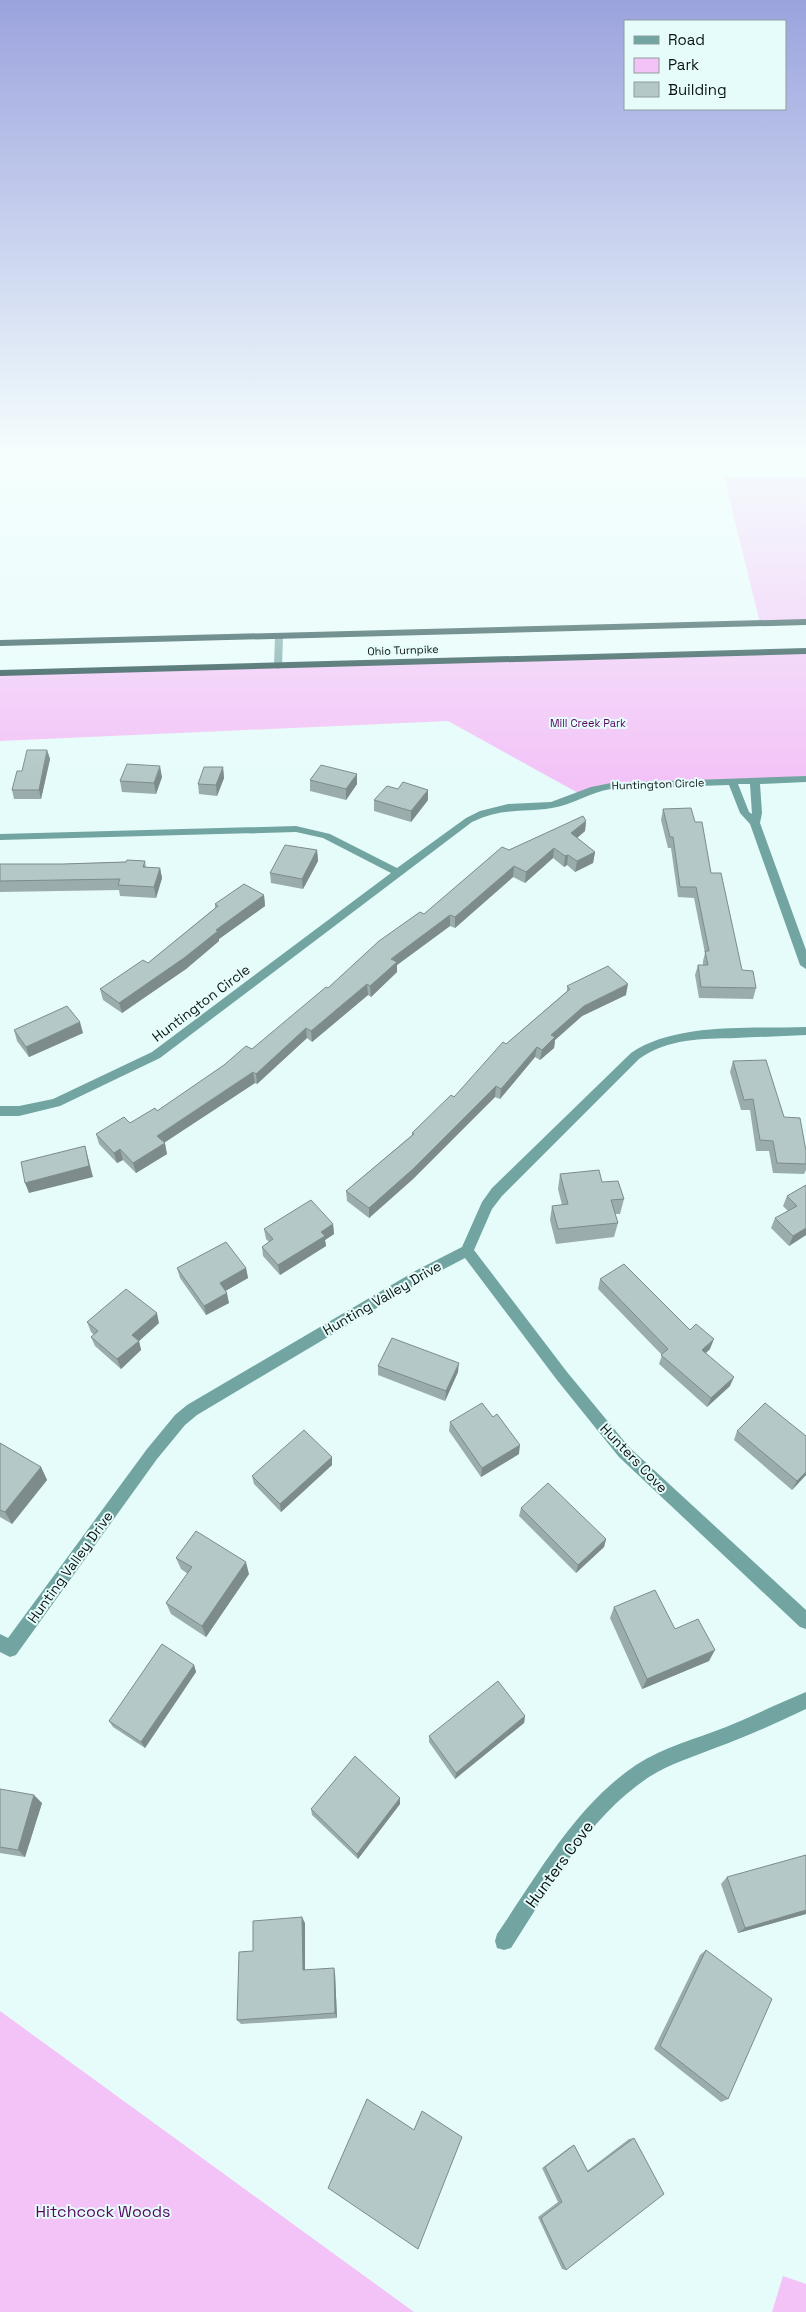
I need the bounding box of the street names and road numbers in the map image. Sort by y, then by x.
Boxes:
street label: Ohio Turnpike [367,642,439,658]
street label: Huntington Circle [611,775,705,793]
street label: Huntington Circle [148,960,254,1046]
street label: Hunting Valley Drive [319,1257,445,1339]
street label: Hunters Cove [596,1420,672,1496]
street label: Hunting Valley Drive [23,1507,117,1627]
street label: Hunters Cove [521,1817,598,1912]

